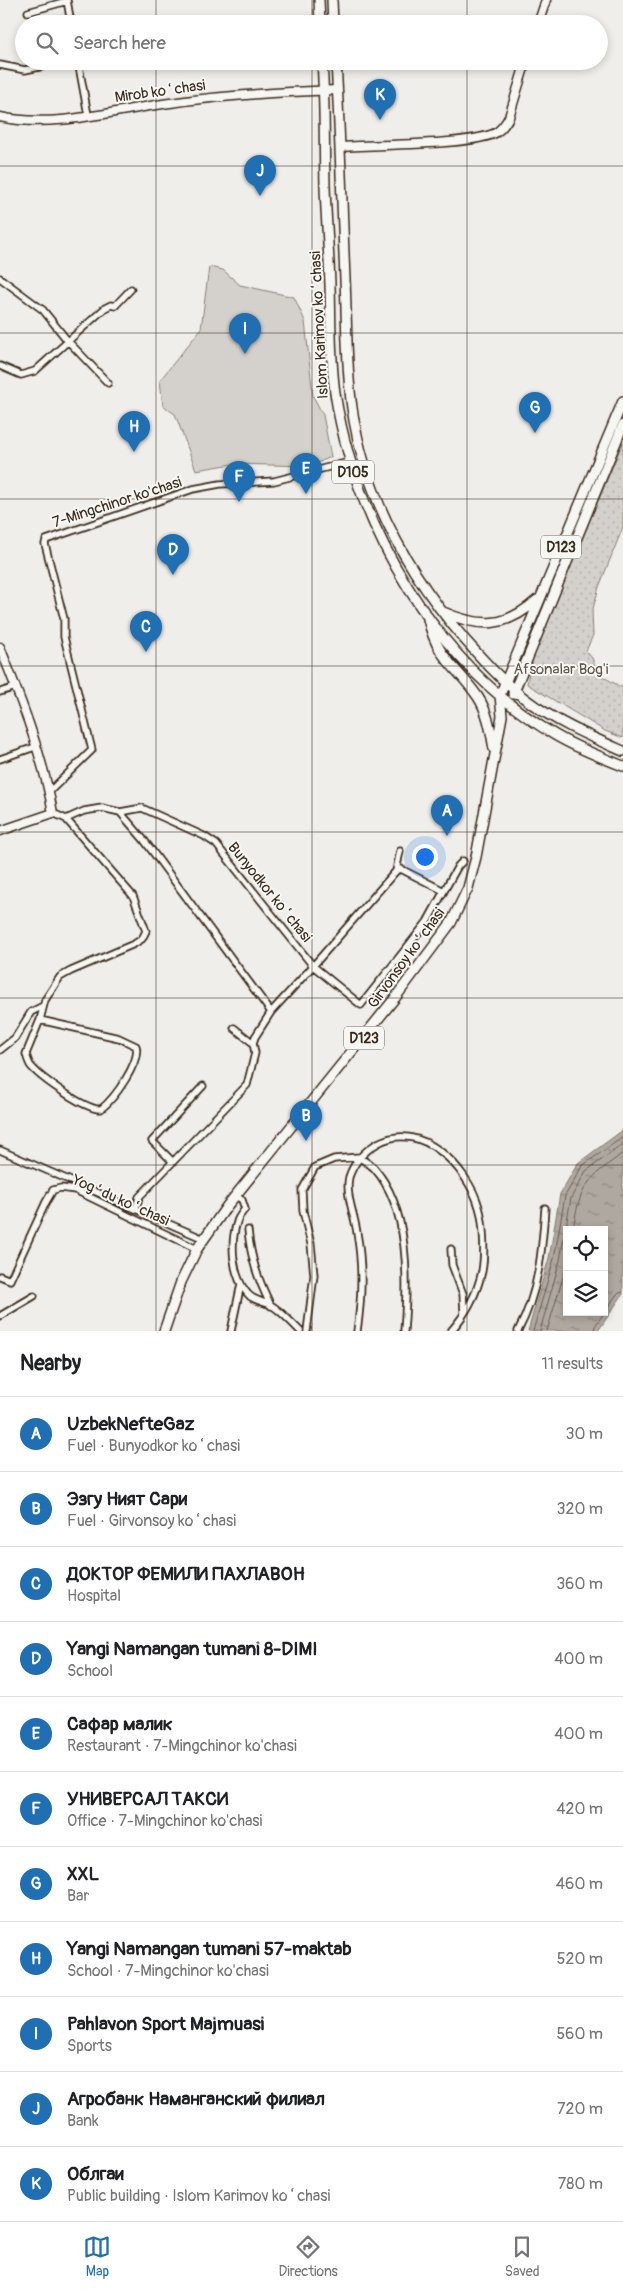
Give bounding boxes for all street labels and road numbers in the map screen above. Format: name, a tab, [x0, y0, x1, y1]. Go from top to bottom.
street label: Mirob koʻchasi	[113, 76, 207, 107]
street label: Islom Karimov koʻchasi	[306, 250, 333, 399]
road number: D105	[332, 461, 374, 484]
street label: 7-Mingchinor ko'chasi	[50, 473, 184, 532]
road number: D123	[541, 536, 581, 558]
street label: Bunyodkor koʻchasi	[223, 838, 316, 946]
street label: Girvonsoy koʻchasi	[364, 904, 449, 1012]
road number: D123	[344, 1026, 384, 1050]
street label: Yogʻdu koʻchasi	[68, 1170, 173, 1231]

